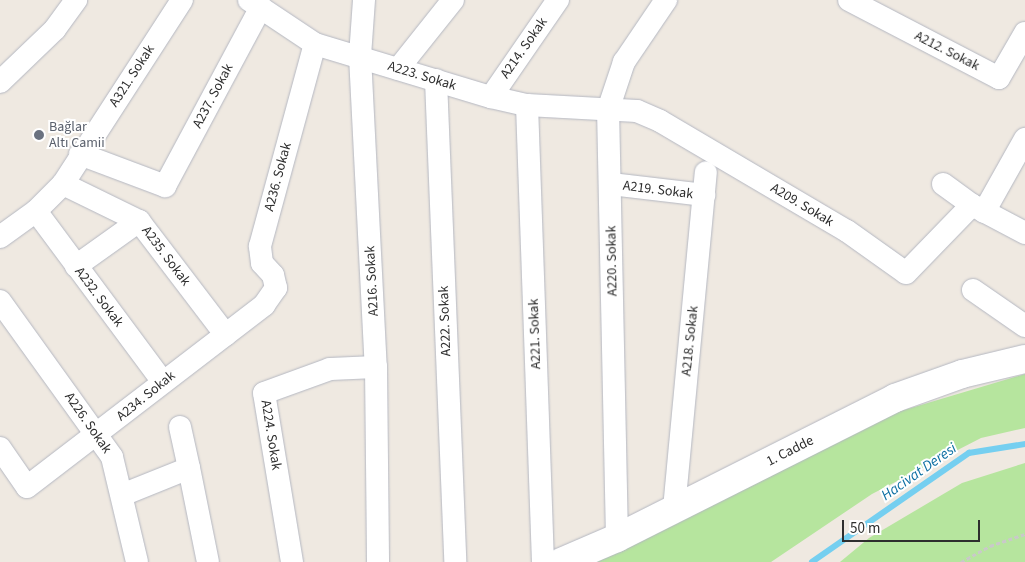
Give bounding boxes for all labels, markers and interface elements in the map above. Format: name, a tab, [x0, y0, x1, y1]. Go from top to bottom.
street label: A214. Sokak	[497, 14, 551, 82]
street label: A212. Sokak	[912, 27, 982, 75]
street label: A321. Sokak	[106, 42, 158, 110]
street label: A223. Sokak	[386, 58, 458, 94]
street label: A237. Sokak	[189, 61, 237, 131]
place label: Bağlar Altı Camii	[49, 119, 105, 152]
marker: Bağlar Altı Camii	[33, 129, 45, 141]
street label: A236. Sokak	[261, 141, 295, 213]
street label: A219. Sokak	[622, 177, 694, 203]
street label: A209. Sokak	[767, 180, 837, 230]
street label: A235. Sokak	[138, 223, 194, 289]
street label: A220. Sokak	[603, 226, 621, 296]
street label: A216. Sokak	[362, 245, 382, 317]
street label: A232. Sokak	[71, 264, 127, 330]
street label: A222. Sokak	[435, 285, 455, 357]
street label: A221. Sokak	[525, 298, 545, 370]
street label: A218. Sokak	[678, 305, 702, 377]
street label: A234. Sokak	[113, 367, 179, 425]
street label: A226. Sokak	[61, 389, 115, 457]
street label: A224. Sokak	[257, 399, 285, 471]
street label: 1. Cadde	[764, 432, 816, 470]
water label: Hacivat Deresi	[878, 439, 960, 505]
scale bar	[845, 510, 982, 542]
text: 50 m	[850, 518, 880, 539]

